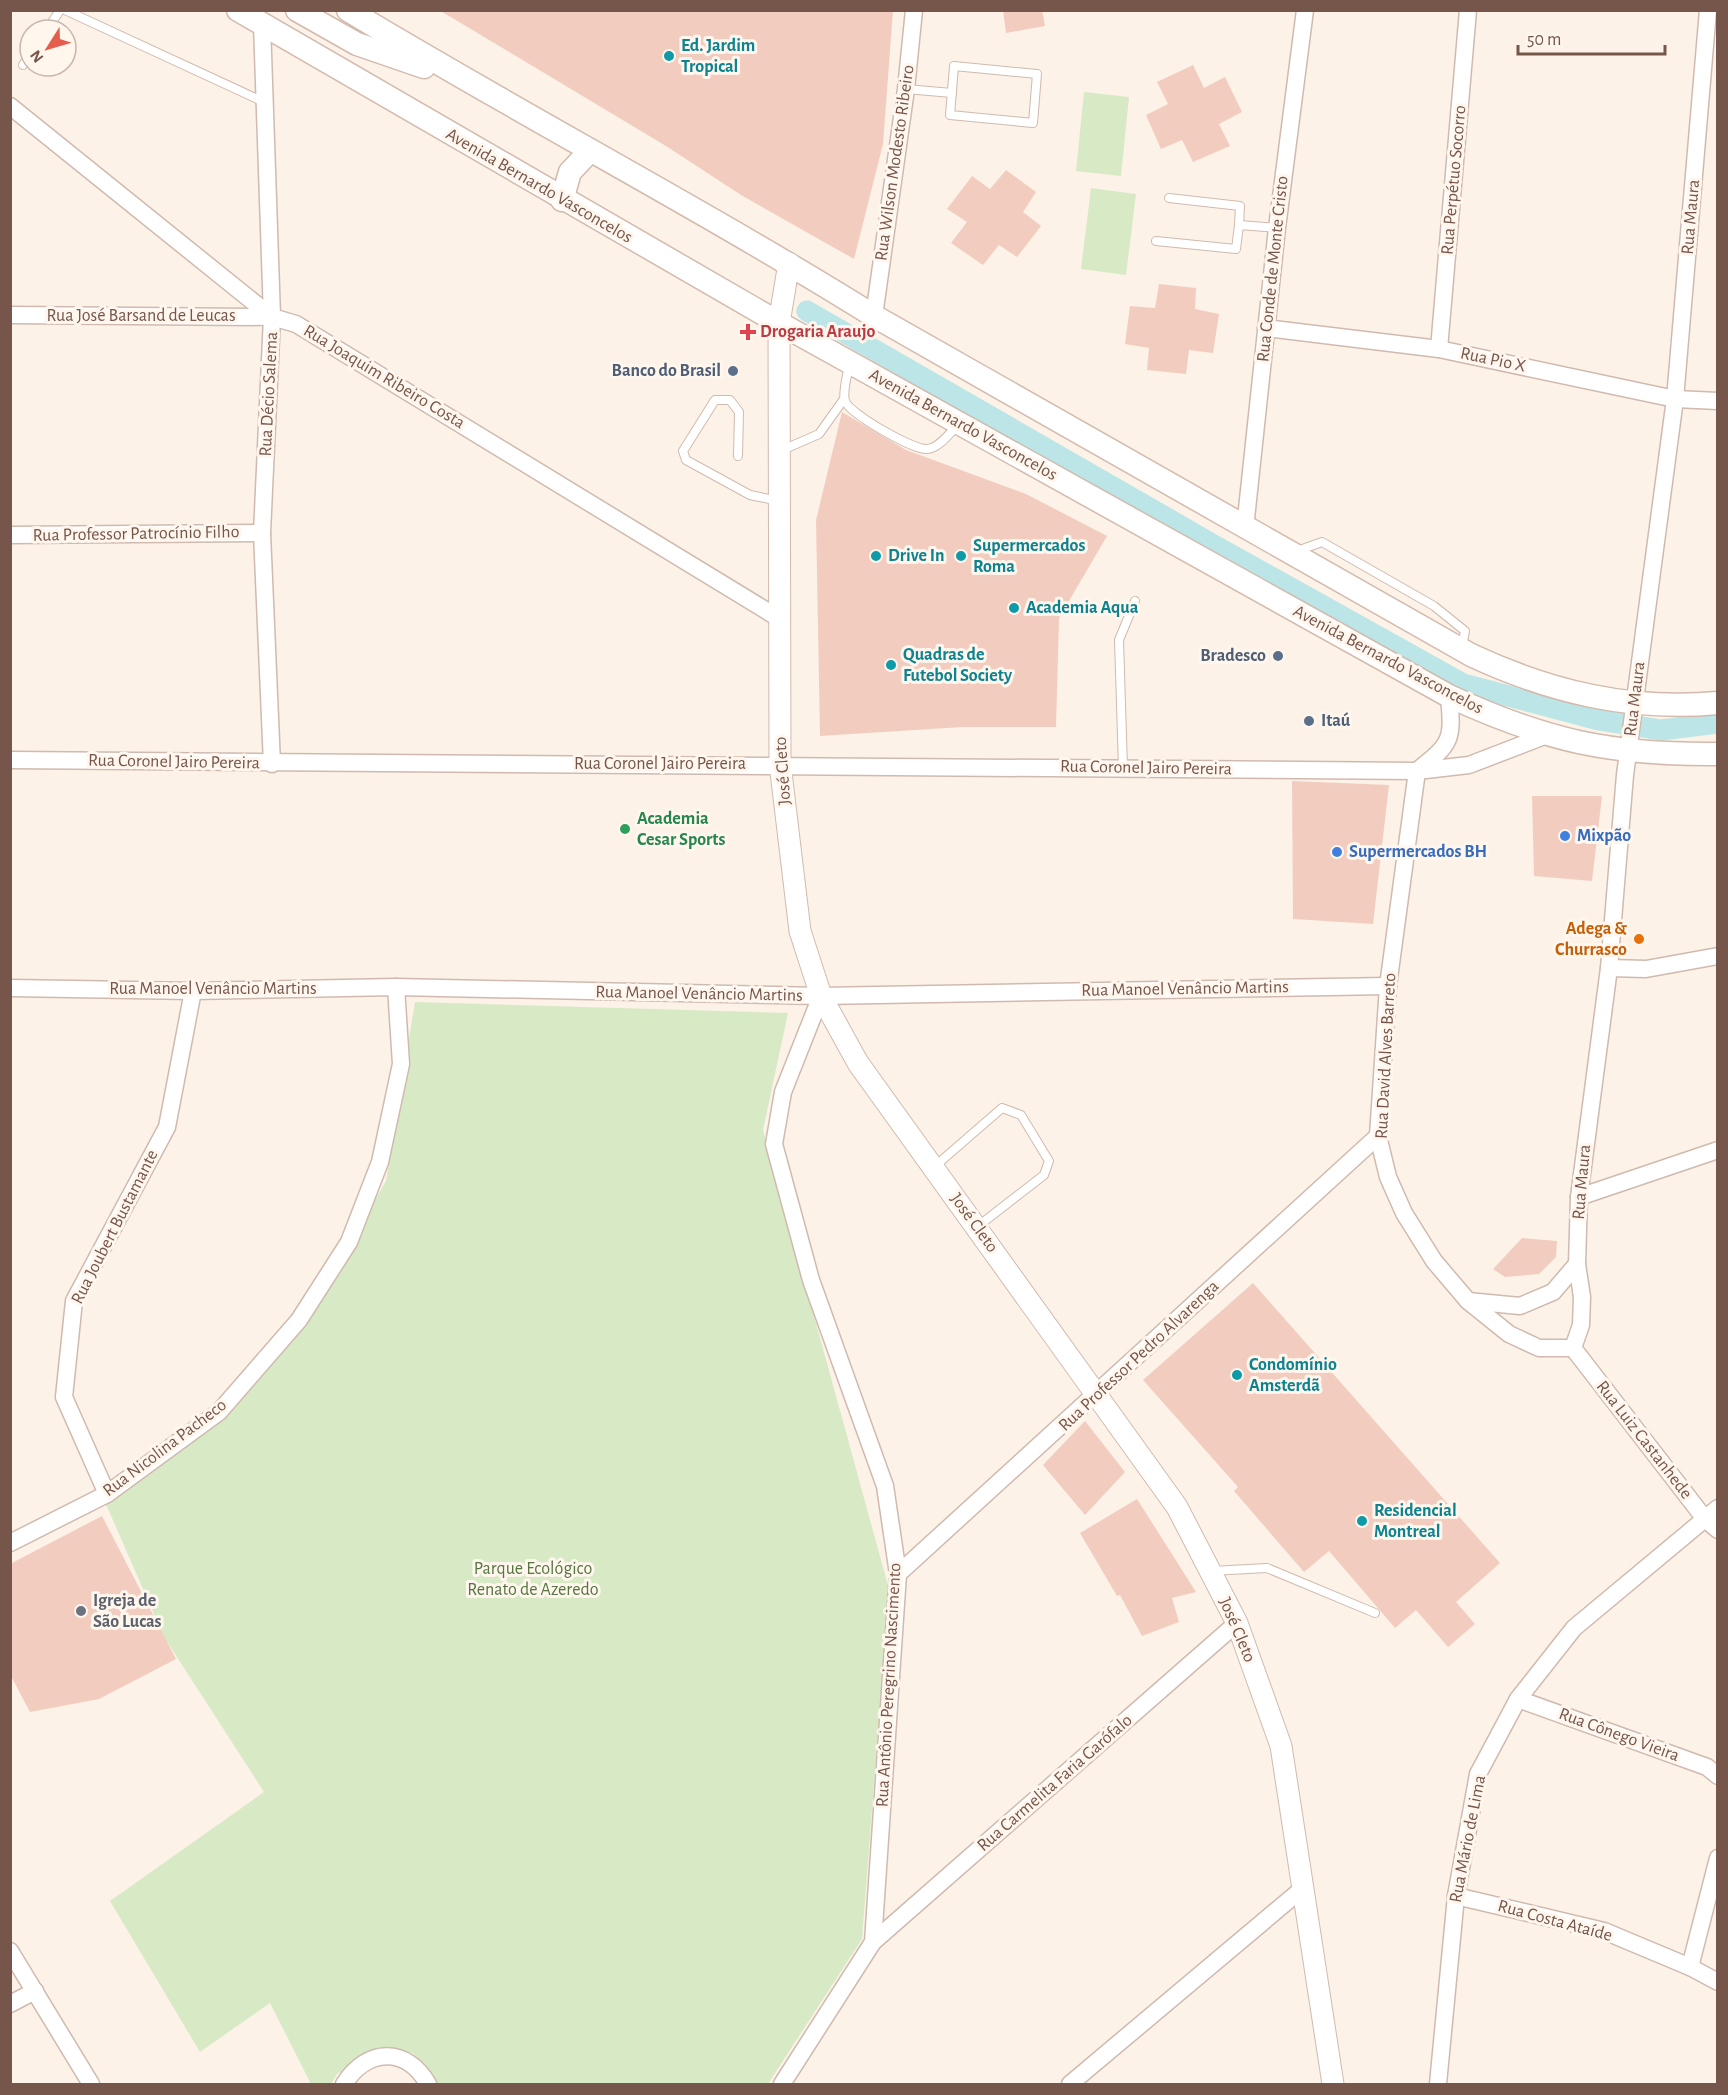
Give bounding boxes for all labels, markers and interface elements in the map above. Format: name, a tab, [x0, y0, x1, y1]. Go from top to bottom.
north arrow	[18, 18, 78, 78]
scale bar	[1518, 18, 1665, 56]
text: 50 m	[1527, 31, 1561, 49]
place label: Ed. Jardim Tropical	[681, 37, 755, 76]
text: N	[27, 47, 47, 66]
marker: Ed. Jardim Tropical	[662, 49, 676, 63]
street label: Rua Wilson Modesto Ribeiro	[872, 64, 918, 262]
street label: Rua Perpétuo Socorro	[1438, 104, 1470, 255]
street label: Avenida Bernardo Vasconcelos	[443, 125, 635, 247]
street label: Rua Conde de Monte Cristo	[1254, 175, 1292, 363]
street label: Rua Maura	[1679, 179, 1703, 255]
street label: Rua José Barsand de Leucas	[46, 307, 236, 325]
street label: Rua Joaquim Ribeiro Costa	[300, 322, 468, 432]
place label: Drogaria Araujo	[760, 323, 876, 341]
marker: Drogaria Araujo	[741, 325, 755, 339]
street label: Rua Décio Salema	[257, 331, 281, 457]
street label: Rua Pio X	[1459, 344, 1528, 376]
place label: Banco do Brasil	[611, 362, 721, 380]
marker: Banco do Brasil	[726, 364, 740, 378]
street label: Avenida Bernardo Vasconcelos	[866, 366, 1060, 484]
street label: Rua Professor Patrocínio Filho	[32, 523, 240, 545]
place label: Supermercados Roma	[973, 537, 1085, 576]
place label: Drive In	[888, 547, 944, 565]
marker: Drive In	[869, 549, 883, 563]
marker: Supermercados Roma	[954, 549, 968, 563]
place label: Academia Aqua	[1026, 599, 1139, 617]
marker: Academia Aqua	[1007, 601, 1021, 615]
street label: Avenida Bernardo Vasconcelos	[1290, 602, 1486, 718]
place label: Quadras de Futebol Society	[903, 646, 1013, 685]
place label: Bradesco	[1200, 647, 1266, 665]
marker: Bradesco	[1271, 649, 1285, 663]
marker: Quadras de Futebol Society	[884, 658, 898, 672]
street label: Rua Maura	[1621, 660, 1649, 738]
place label: Itaú	[1321, 712, 1351, 730]
marker: Itaú	[1302, 714, 1316, 728]
street label: José Cleto	[772, 736, 794, 806]
street label: Rua Coronel Jairo Pereira	[88, 752, 260, 772]
street label: Rua Coronel Jairo Pereira	[574, 755, 746, 773]
street label: Rua Coronel Jairo Pereira	[1060, 758, 1232, 778]
place label: Academia Cesar Sports	[637, 810, 725, 849]
marker: Academia Cesar Sports	[618, 822, 632, 836]
place label: Mixpão	[1577, 827, 1631, 845]
marker: Mixpão	[1558, 829, 1572, 843]
place label: Supermercados BH	[1349, 843, 1487, 861]
marker: Supermercados BH	[1330, 845, 1344, 859]
place label: Adega & Churrasco	[1555, 920, 1627, 959]
marker: Adega & Churrasco	[1632, 932, 1646, 946]
street label: Rua David Alves Barreto	[1373, 972, 1399, 1139]
street label: Rua Manoel Venâncio Martins	[1081, 978, 1289, 1000]
street label: Rua Manoel Venâncio Martins	[109, 980, 317, 998]
street label: Rua Manoel Venâncio Martins	[595, 983, 803, 1005]
street label: Rua Maura	[1570, 1144, 1594, 1220]
street label: Rua Joubert Bustamante	[68, 1147, 162, 1307]
street label: José Cleto	[947, 1190, 1001, 1256]
street label: Rua Professor Pedro Alvarenga	[1055, 1277, 1223, 1435]
place label: Condomínio Amsterdã	[1249, 1356, 1337, 1395]
marker: Condomínio Amsterdã	[1230, 1368, 1244, 1382]
street label: Rua Luiz Castanhede	[1592, 1378, 1696, 1502]
street label: Rua Nicolina Pacheco	[100, 1396, 230, 1500]
place label: Residencial Montreal	[1374, 1502, 1457, 1541]
marker: Residencial Montreal	[1355, 1514, 1369, 1528]
park label: Parque Ecológico Renato de Azeredo	[467, 1560, 599, 1599]
street label: Rua Antônio Peregrino Nascimento	[874, 1562, 904, 1808]
place label: Igreja de São Lucas	[93, 1592, 162, 1631]
street label: José Cleto	[1215, 1595, 1259, 1665]
marker: Igreja de São Lucas	[74, 1604, 88, 1618]
street label: Rua Cônego Vieira	[1556, 1705, 1682, 1765]
street label: Rua Carmelita Faria Garófalo	[974, 1711, 1136, 1855]
street label: Rua Mário de Lima	[1447, 1774, 1489, 1904]
street label: Rua Costa Ataíde	[1496, 1897, 1614, 1945]

